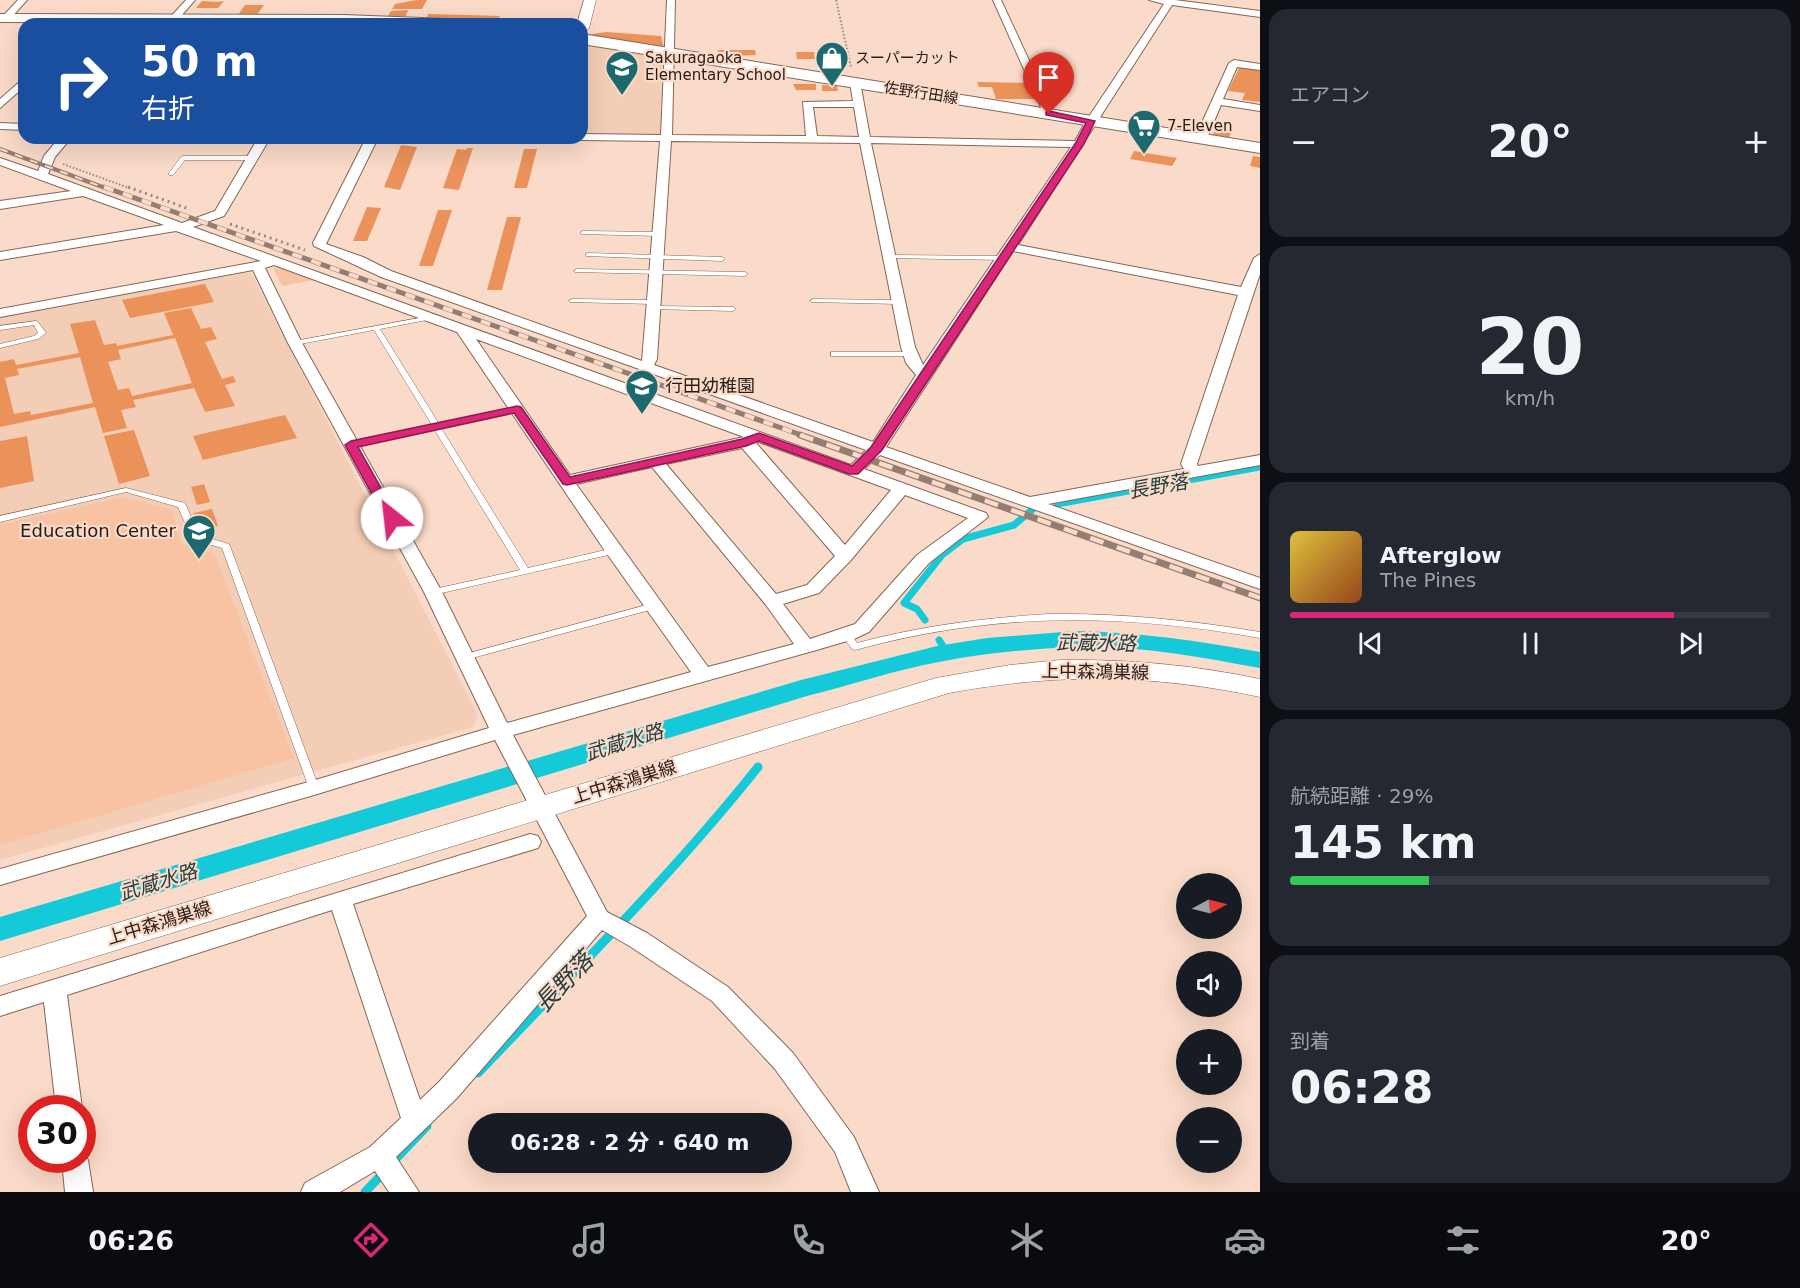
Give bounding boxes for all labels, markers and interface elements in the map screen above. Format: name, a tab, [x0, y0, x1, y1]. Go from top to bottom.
text: 50 m	[141, 37, 258, 86]
shop icon: スーパーカット	[814, 40, 850, 87]
icon: right	[42, 42, 120, 120]
school or university icon: Sakuragaoka Elementary School	[604, 49, 640, 96]
place label: Sakuragaoka Elementary School	[645, 49, 786, 84]
place label: スーパーカット	[855, 49, 960, 67]
pin	[1023, 52, 1074, 114]
icon: arrive	[1032, 61, 1065, 94]
street label: 佐野行田線	[883, 78, 959, 108]
text: エアコン	[1290, 83, 1370, 107]
text: 右折	[141, 93, 195, 124]
supermarket icon: 7-Eleven	[1126, 108, 1162, 155]
text: 20°	[1487, 115, 1573, 168]
place label: 7-Eleven	[1167, 117, 1232, 135]
text: −	[1290, 122, 1318, 161]
text: +	[1742, 122, 1770, 161]
text: 20	[1476, 302, 1584, 392]
school or university icon: 行田幼稚園	[624, 368, 660, 415]
place label: 行田幼稚園	[665, 375, 755, 396]
text: km/h	[1505, 386, 1555, 410]
water label: 長野落	[1126, 468, 1193, 503]
position arrow	[360, 486, 424, 550]
school or university icon: Education Center	[181, 513, 217, 560]
place label: Education Center	[20, 520, 177, 541]
text: Afterglow	[1380, 543, 1502, 568]
text: The Pines	[1380, 568, 1476, 592]
icon: previous	[1354, 627, 1387, 660]
icon: pause	[1514, 627, 1547, 660]
icon: next	[1674, 627, 1707, 660]
water label: 武蔵水路	[1056, 630, 1138, 656]
street label: 上中森鴻巣線	[1041, 660, 1149, 683]
water label: 武蔵水路	[582, 718, 668, 765]
street label: 上中森鴻巣線	[569, 756, 679, 807]
text: 航続距離 · 29%	[1290, 784, 1434, 808]
text: 145 km	[1290, 816, 1476, 869]
water label: 武蔵水路	[116, 858, 202, 905]
north arrow	[1176, 873, 1242, 939]
map controls	[1176, 873, 1242, 1173]
street label: 上中森鴻巣線	[104, 897, 214, 948]
water label: 長野落	[529, 944, 602, 1018]
button: sound	[1176, 951, 1242, 1017]
button: +	[1176, 1029, 1242, 1095]
text: 到着	[1290, 1029, 1330, 1053]
text: 06:28	[1290, 1061, 1433, 1114]
speed limit sign: 30	[18, 1095, 96, 1173]
button: −	[1176, 1107, 1242, 1173]
text: 06:28 · 2 分 · 640 m	[511, 1130, 749, 1155]
icon: directions	[350, 1219, 392, 1261]
icon: music	[569, 1219, 611, 1261]
icon: phone	[787, 1219, 829, 1261]
icon: climate	[1006, 1219, 1048, 1261]
icon: car	[1224, 1219, 1266, 1261]
icon: filters	[1442, 1219, 1484, 1261]
text: 06:26	[88, 1225, 174, 1256]
text: 20°	[1661, 1225, 1712, 1256]

